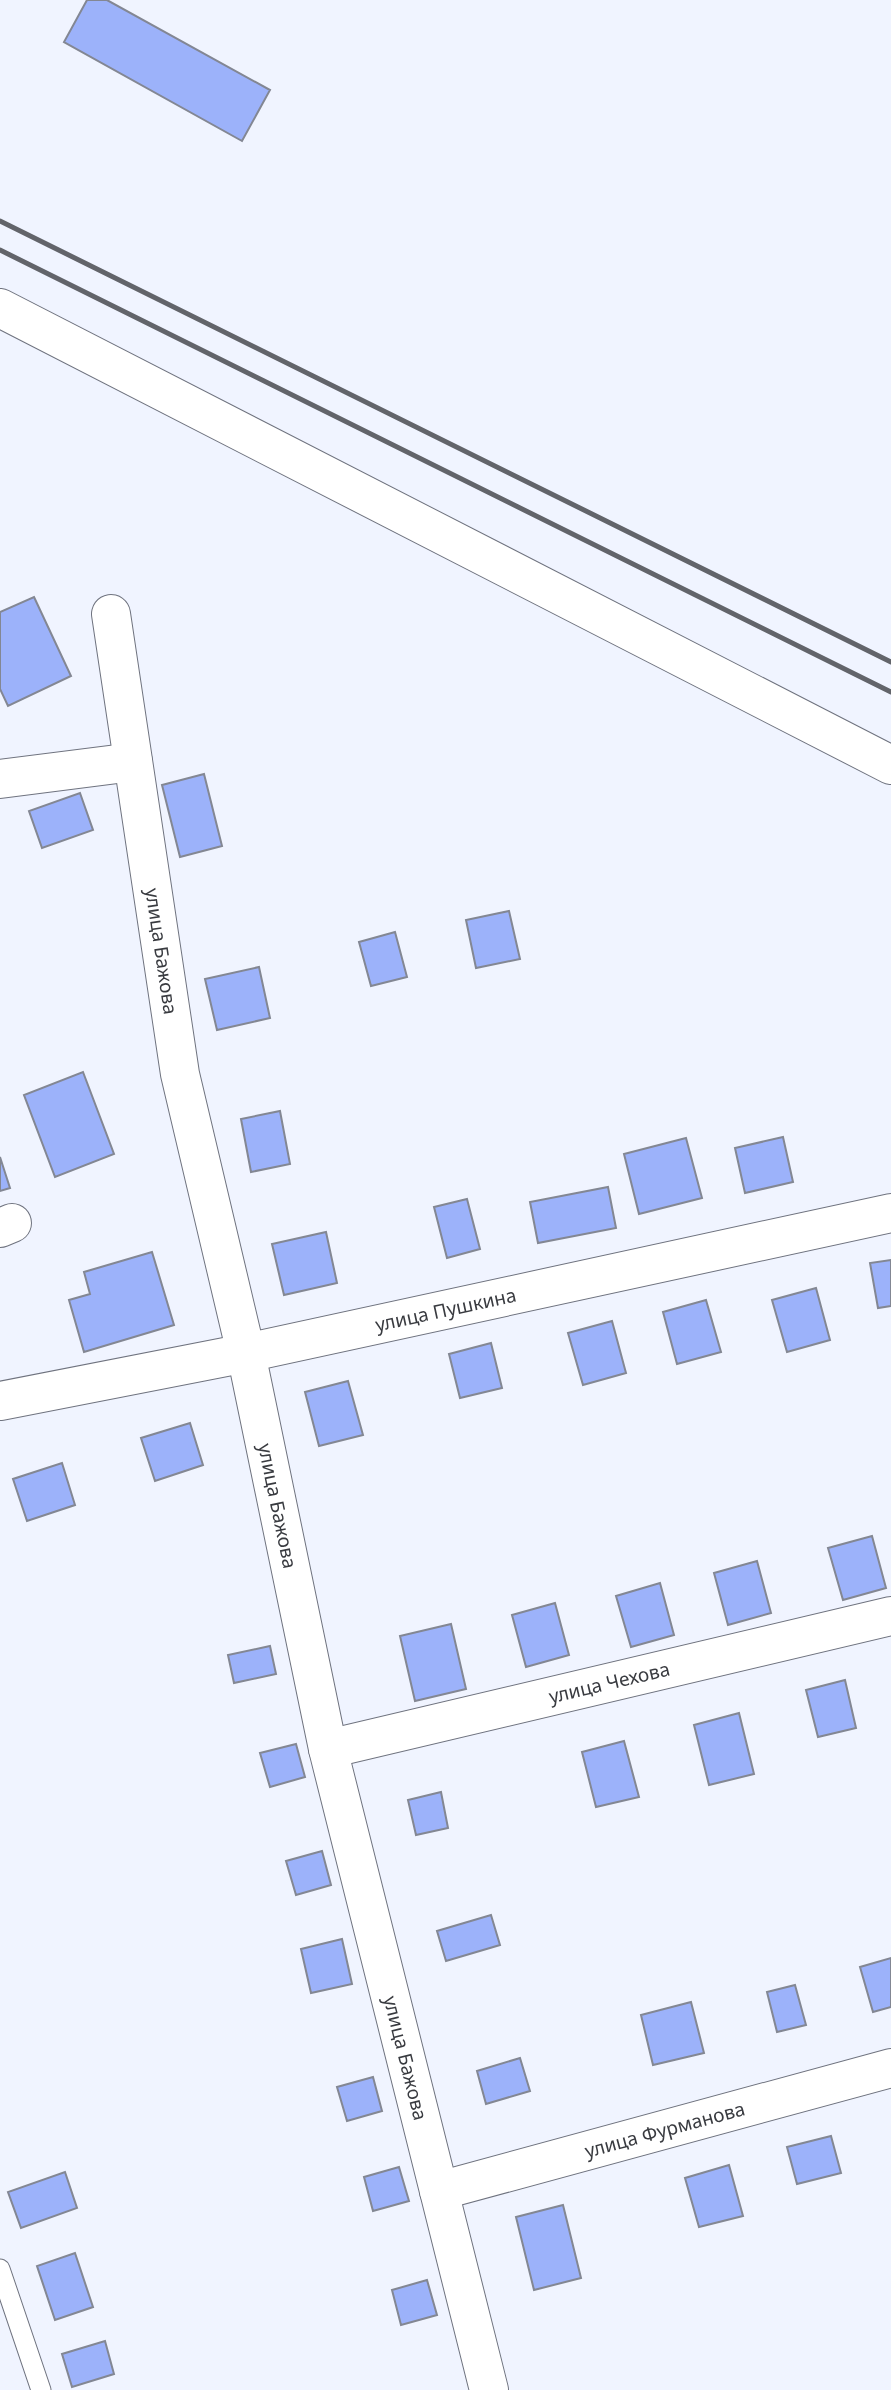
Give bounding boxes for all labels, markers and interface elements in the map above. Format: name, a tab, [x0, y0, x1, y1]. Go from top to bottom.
street label: улица Бажова	[139, 886, 184, 1016]
street label: улица Пушкина	[373, 1282, 519, 1338]
street label: улица Бажова	[252, 1441, 303, 1571]
street label: улица Чехова	[546, 1656, 672, 1709]
street label: улица Бажова	[378, 1993, 434, 2123]
street label: улица Фурманова	[582, 2095, 748, 2164]

